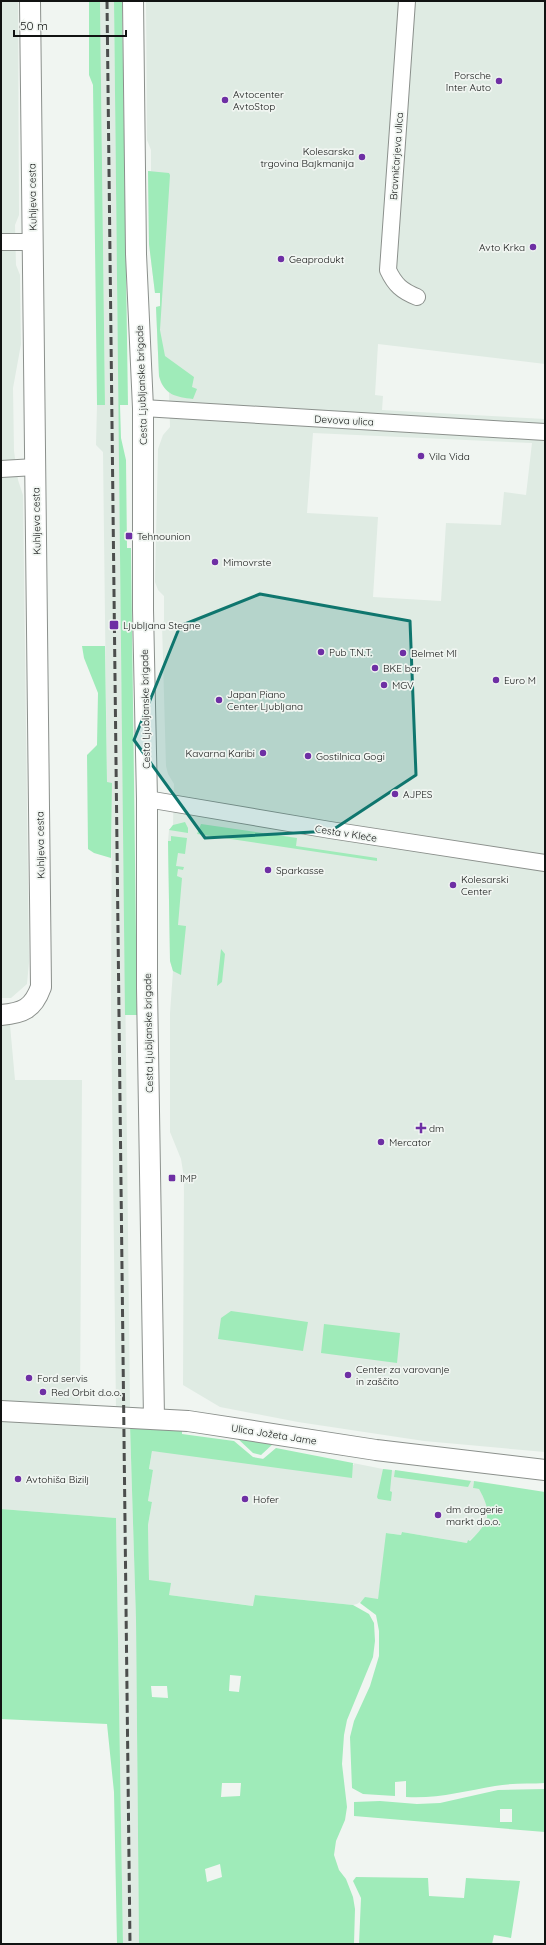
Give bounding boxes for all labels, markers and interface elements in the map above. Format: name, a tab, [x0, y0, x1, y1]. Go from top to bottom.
scale bar	[14, 12, 126, 38]
text: 50 m	[20, 18, 48, 33]
place label: Porsche Inter Auto	[446, 69, 491, 94]
marker: Porsche Inter Auto	[494, 76, 504, 86]
place label: Avtocenter AvtoStop	[233, 88, 284, 113]
marker: Avtocenter AvtoStop	[220, 95, 230, 105]
street label: Bravničarjeva ulica	[387, 112, 406, 200]
place label: Kolesarska trgovina Bajkmanija	[260, 145, 354, 170]
marker: Kolesarska trgovina Bajkmanija	[357, 152, 367, 162]
street label: Kuhljeva cesta	[25, 163, 40, 231]
place label: Avto Krka	[479, 241, 525, 254]
marker: Avto Krka	[528, 242, 538, 252]
place label: Geaprodukt	[289, 253, 345, 266]
marker: Geaprodukt	[276, 254, 286, 264]
street label: Cesta Ljubljanske brigade	[133, 325, 150, 445]
street label: Devova ulica	[314, 412, 374, 429]
place label: Vila Vida	[429, 450, 470, 463]
marker: Vila Vida	[416, 451, 426, 461]
street label: Kuhljeva cesta	[29, 487, 44, 555]
place label: Tehnounion	[137, 530, 190, 543]
marker: Tehnounion	[124, 531, 134, 541]
place label: Mimovrste	[223, 556, 272, 569]
marker: Mimovrste	[210, 557, 220, 567]
marker: Ljubljana Stegne	[108, 619, 120, 631]
place label: Ljubljana Stegne	[123, 619, 201, 632]
place label: Pub T.N.T.	[329, 646, 372, 659]
marker: Pub T.N.T.	[316, 647, 326, 657]
place label: Belmet MI	[411, 647, 457, 660]
marker: Belmet MI	[398, 648, 408, 658]
street label: Cesta Ljubljanske brigade	[138, 649, 153, 769]
place label: BKE bar	[383, 662, 421, 675]
marker: BKE bar	[370, 663, 380, 673]
place label: Euro M	[504, 674, 536, 687]
marker: Euro M	[491, 675, 501, 685]
place label: MGV	[392, 679, 414, 692]
marker: MGV	[379, 680, 389, 690]
place label: Japan Piano Center Ljubljana	[227, 688, 303, 713]
marker: Japan Piano Center Ljubljana	[214, 695, 224, 705]
place label: Kavarna Karibi	[186, 747, 255, 760]
marker: Kavarna Karibi	[258, 748, 268, 758]
place label: Gostilnica Gogi	[316, 750, 385, 763]
marker: Gostilnica Gogi	[303, 751, 313, 761]
place label: AJPES	[403, 788, 433, 801]
marker: AJPES	[390, 789, 400, 799]
street label: Kuhljeva cesta	[33, 811, 48, 879]
street label: Cesta v Kleče	[314, 822, 378, 845]
place label: Sparkasse	[276, 864, 324, 877]
marker: Sparkasse	[263, 865, 273, 875]
place label: Kolesarski Center	[461, 873, 508, 898]
marker: Kolesarski Center	[448, 880, 458, 890]
street label: Cesta Ljubljanske brigade	[141, 973, 156, 1093]
place label: dm	[429, 1122, 444, 1135]
marker: dm	[416, 1123, 426, 1133]
place label: Mercator	[389, 1136, 431, 1149]
marker: Mercator	[376, 1137, 386, 1147]
place label: IMP	[180, 1172, 197, 1185]
marker: IMP	[167, 1173, 177, 1183]
place label: Center za varovanje in zaščito	[356, 1363, 450, 1388]
marker: Center za varovanje in zaščito	[343, 1370, 353, 1380]
place label: Ford servis	[37, 1372, 88, 1385]
marker: Ford servis	[24, 1373, 34, 1383]
place label: Red Orbit d.o.o.	[51, 1386, 122, 1399]
marker: Red Orbit d.o.o.	[38, 1387, 48, 1397]
street label: Ulica Jožeta Jame	[230, 1421, 318, 1448]
place label: Avtohiša Bizilj	[26, 1473, 89, 1486]
marker: Avtohiša Bizilj	[13, 1474, 23, 1484]
place label: Hofer	[253, 1493, 279, 1506]
marker: Hofer	[240, 1494, 250, 1504]
place label: dm drogerie markt d.o.o.	[446, 1503, 503, 1528]
marker: dm drogerie markt d.o.o.	[433, 1510, 443, 1520]

